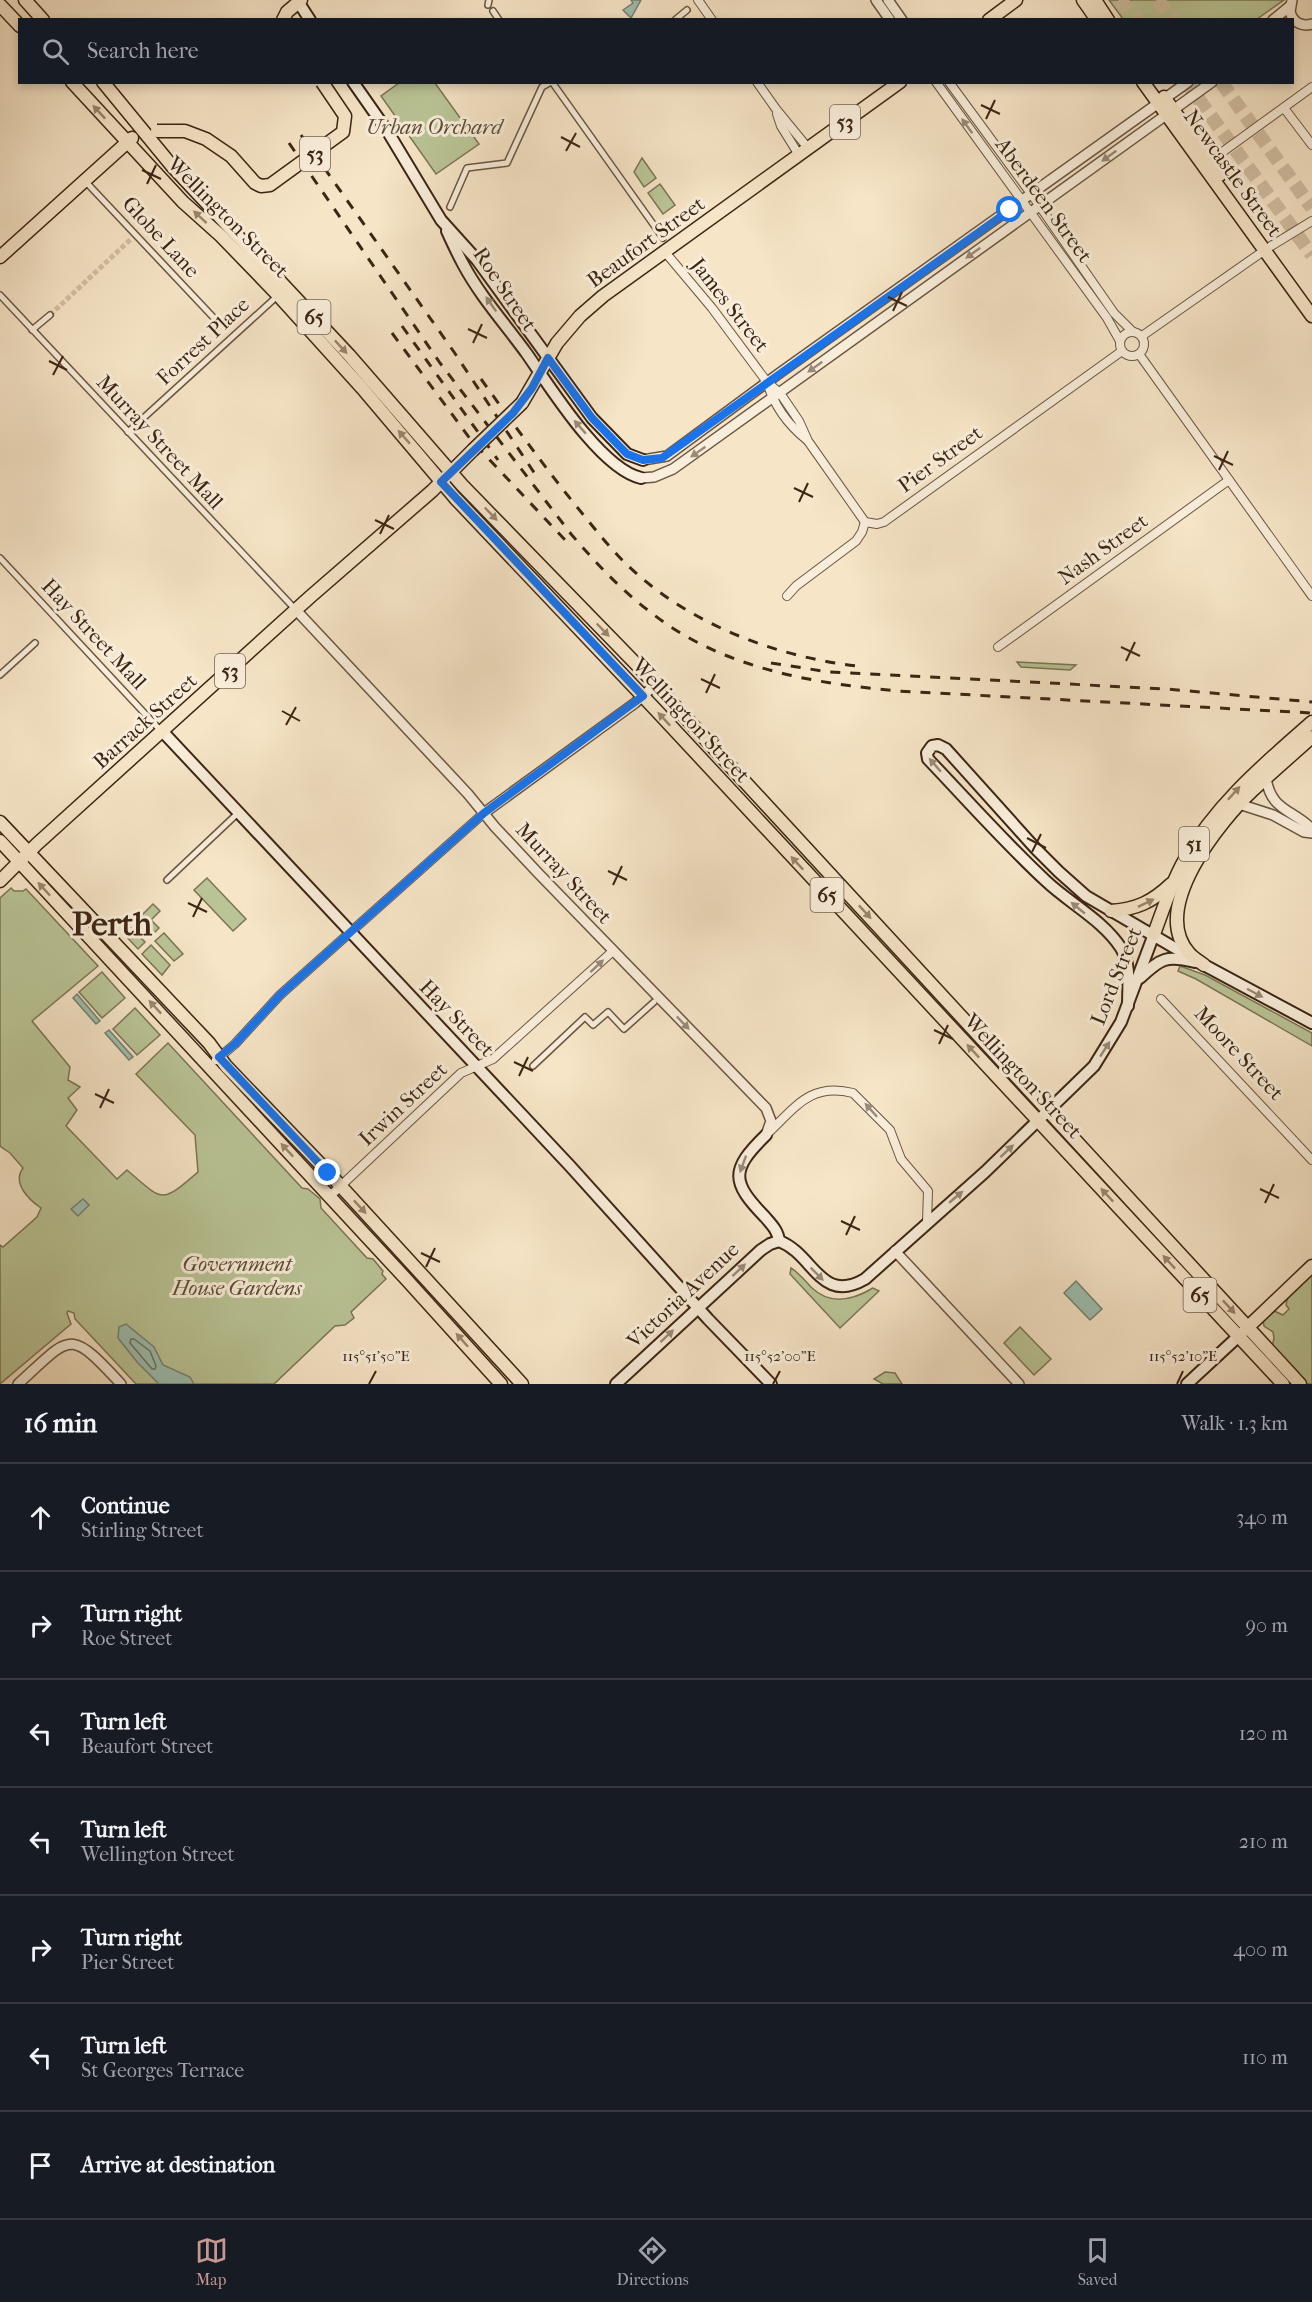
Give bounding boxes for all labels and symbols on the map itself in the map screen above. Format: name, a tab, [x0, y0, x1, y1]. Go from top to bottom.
one-way arrow	[93, 105, 106, 120]
road number: 53	[830, 105, 860, 139]
street label: Newcastle Street	[1179, 105, 1287, 242]
park label: Urban Orchard	[366, 115, 504, 139]
one-way arrow	[961, 119, 973, 135]
street label: Aberdeen Street	[990, 132, 1097, 267]
road number: 53	[300, 137, 330, 171]
one-way arrow	[1101, 150, 1117, 162]
street label: Wellington Street	[162, 151, 294, 283]
street label: Beaufort Street	[583, 191, 710, 293]
street label: Globe Lane	[117, 192, 205, 282]
route start	[996, 196, 1022, 222]
one-way arrow	[193, 211, 208, 224]
street label: Roe Street	[468, 243, 542, 336]
one-way arrow	[966, 247, 982, 259]
street label: James Street	[685, 252, 774, 357]
street label: Forrest Place	[152, 292, 254, 390]
one-way arrow	[485, 297, 497, 313]
road number: 65	[298, 300, 330, 334]
one-way arrow	[334, 339, 348, 353]
one-way arrow	[807, 361, 823, 373]
street label: Murray Street Mall	[92, 370, 228, 514]
one-way arrow	[574, 420, 587, 435]
street label: Pier Street	[893, 420, 987, 498]
one-way arrow	[398, 430, 411, 445]
one-way arrow	[690, 446, 706, 458]
one-way arrow	[484, 507, 498, 521]
street label: Nash Street	[1054, 508, 1153, 589]
street label: Hay Street Mall	[37, 574, 151, 694]
one-way arrow	[596, 622, 610, 637]
street label: Wellington Street	[627, 652, 755, 787]
road number: 53	[215, 654, 245, 688]
street label: Barrack Street	[88, 668, 202, 774]
one-way arrow	[658, 713, 672, 727]
one-way arrow	[929, 758, 942, 773]
one-way arrow	[1227, 786, 1241, 801]
street label: Murray Street	[511, 818, 617, 929]
road number: 51	[1179, 827, 1209, 861]
one-way arrow	[790, 855, 804, 870]
road number: 65	[810, 878, 844, 912]
one-way arrow	[37, 881, 51, 896]
one-way arrow	[1137, 898, 1154, 907]
one-way arrow	[1070, 901, 1086, 914]
one-way arrow	[858, 904, 871, 919]
district label: Perth	[72, 905, 152, 944]
street label: Lord Street	[1086, 923, 1147, 1028]
one-way arrow	[589, 960, 603, 974]
street label: Hay Street	[415, 975, 500, 1062]
one-way arrow	[1247, 988, 1264, 998]
one-way arrow	[148, 1000, 162, 1015]
street label: Moore Street	[1190, 1001, 1289, 1105]
street label: Wellington Street	[959, 1008, 1087, 1143]
one-way arrow	[676, 1016, 690, 1030]
one-way arrow	[1099, 1041, 1110, 1057]
one-way arrow	[967, 1044, 980, 1059]
street label: Irwin Street	[354, 1057, 452, 1151]
one-way arrow	[864, 1102, 878, 1117]
one-way arrow	[280, 1143, 294, 1158]
one-way arrow	[1000, 1144, 1015, 1158]
one-way arrow	[737, 1156, 747, 1174]
route end	[314, 1159, 340, 1185]
one-way arrow	[1101, 1189, 1115, 1203]
one-way arrow	[948, 1191, 964, 1204]
one-way arrow	[353, 1199, 366, 1214]
street label: Victoria Avenue	[621, 1237, 744, 1354]
park label: Government House Gardens	[171, 1252, 302, 1300]
one-way arrow	[1163, 1255, 1176, 1270]
one-way arrow	[732, 1263, 747, 1277]
one-way arrow	[810, 1266, 824, 1280]
road number: 65	[1184, 1278, 1216, 1312]
one-way arrow	[1222, 1299, 1236, 1314]
one-way arrow	[659, 1330, 674, 1343]
one-way arrow	[456, 1333, 469, 1348]
text: 115°51'50"E	[342, 1347, 410, 1365]
text: 115°52'00"E	[744, 1347, 816, 1365]
text: 115°52'10"E	[1149, 1347, 1217, 1365]

